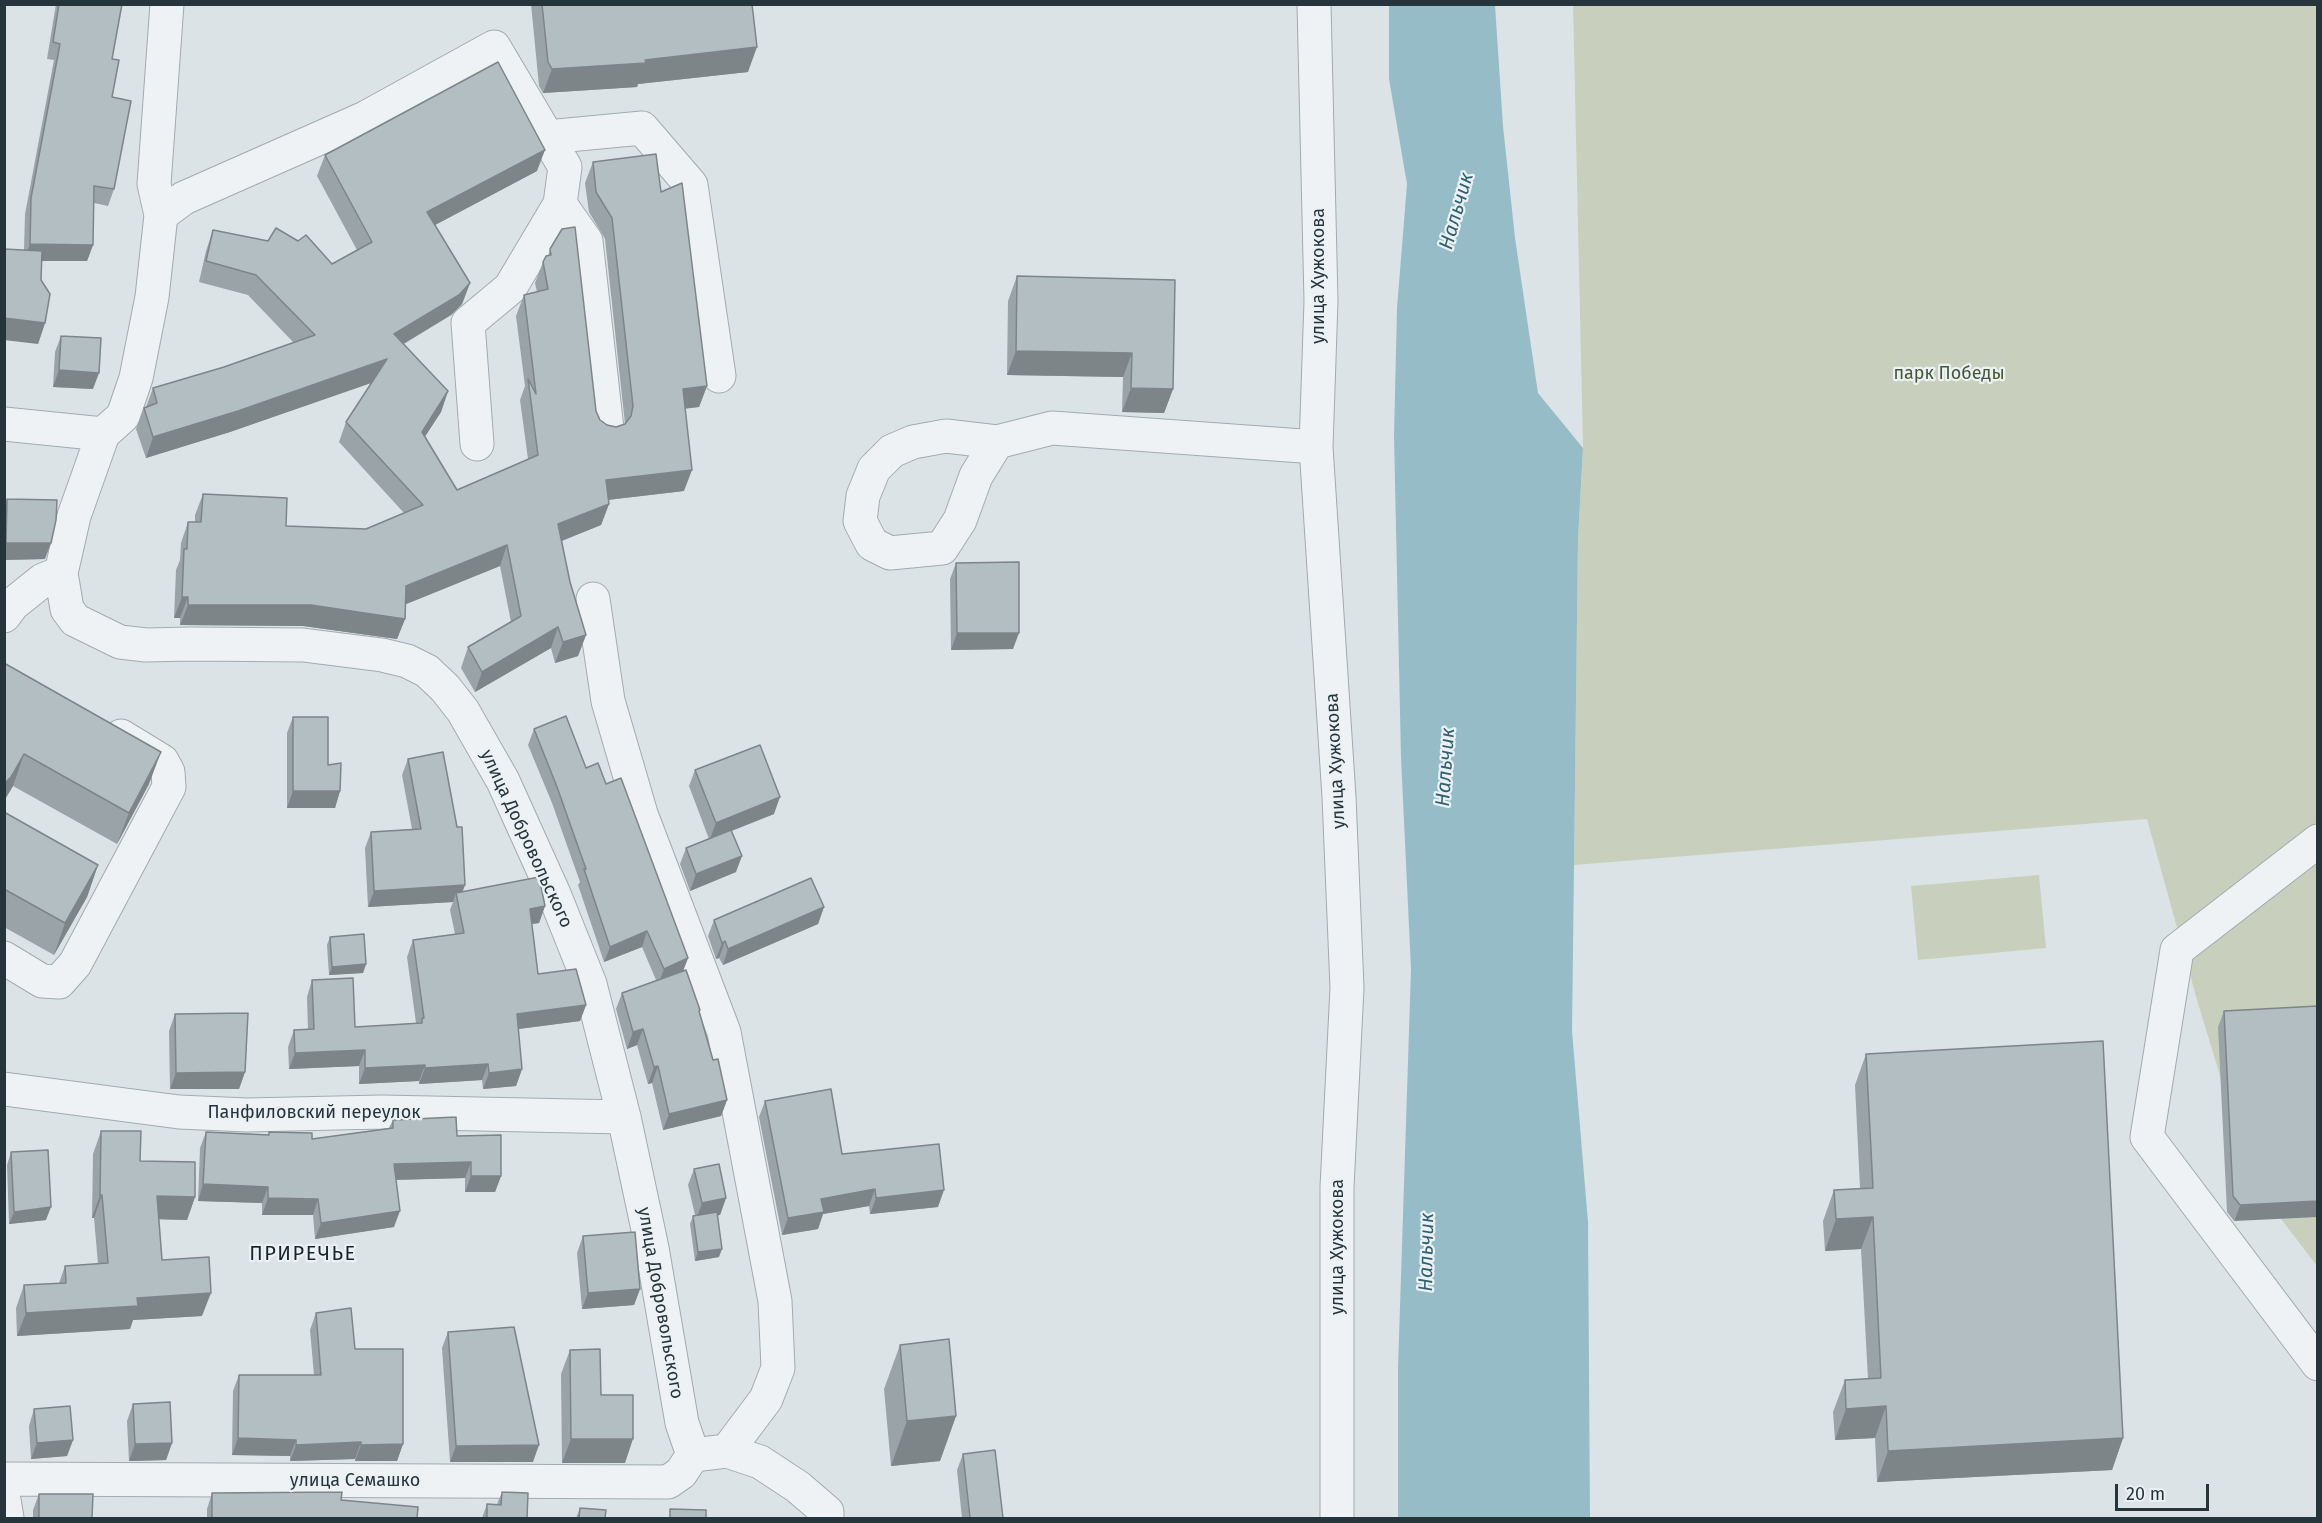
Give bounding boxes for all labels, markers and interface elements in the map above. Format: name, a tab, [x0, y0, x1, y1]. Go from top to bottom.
water label: Нальчик	[1435, 170, 1479, 252]
street label: улица Хужокова	[1308, 208, 1330, 344]
park label: парк Победы	[1893, 363, 2005, 385]
street label: улица Хужокова	[1322, 692, 1350, 830]
water label: Нальчик	[1431, 727, 1461, 807]
street label: улица Добровольского	[475, 746, 577, 932]
street label: Панфиловский переулок	[207, 1102, 421, 1124]
street label: улица Хужокова	[1327, 1179, 1349, 1315]
street label: улица Добровольского	[633, 1205, 687, 1401]
water label: Нальчик	[1414, 1212, 1440, 1292]
district label: ПРИРЕЧЬЕ	[249, 1242, 357, 1266]
street label: улица Семашко	[290, 1470, 420, 1492]
scale bar	[2118, 1472, 2212, 1510]
text: 20 m	[2126, 1483, 2165, 1505]

